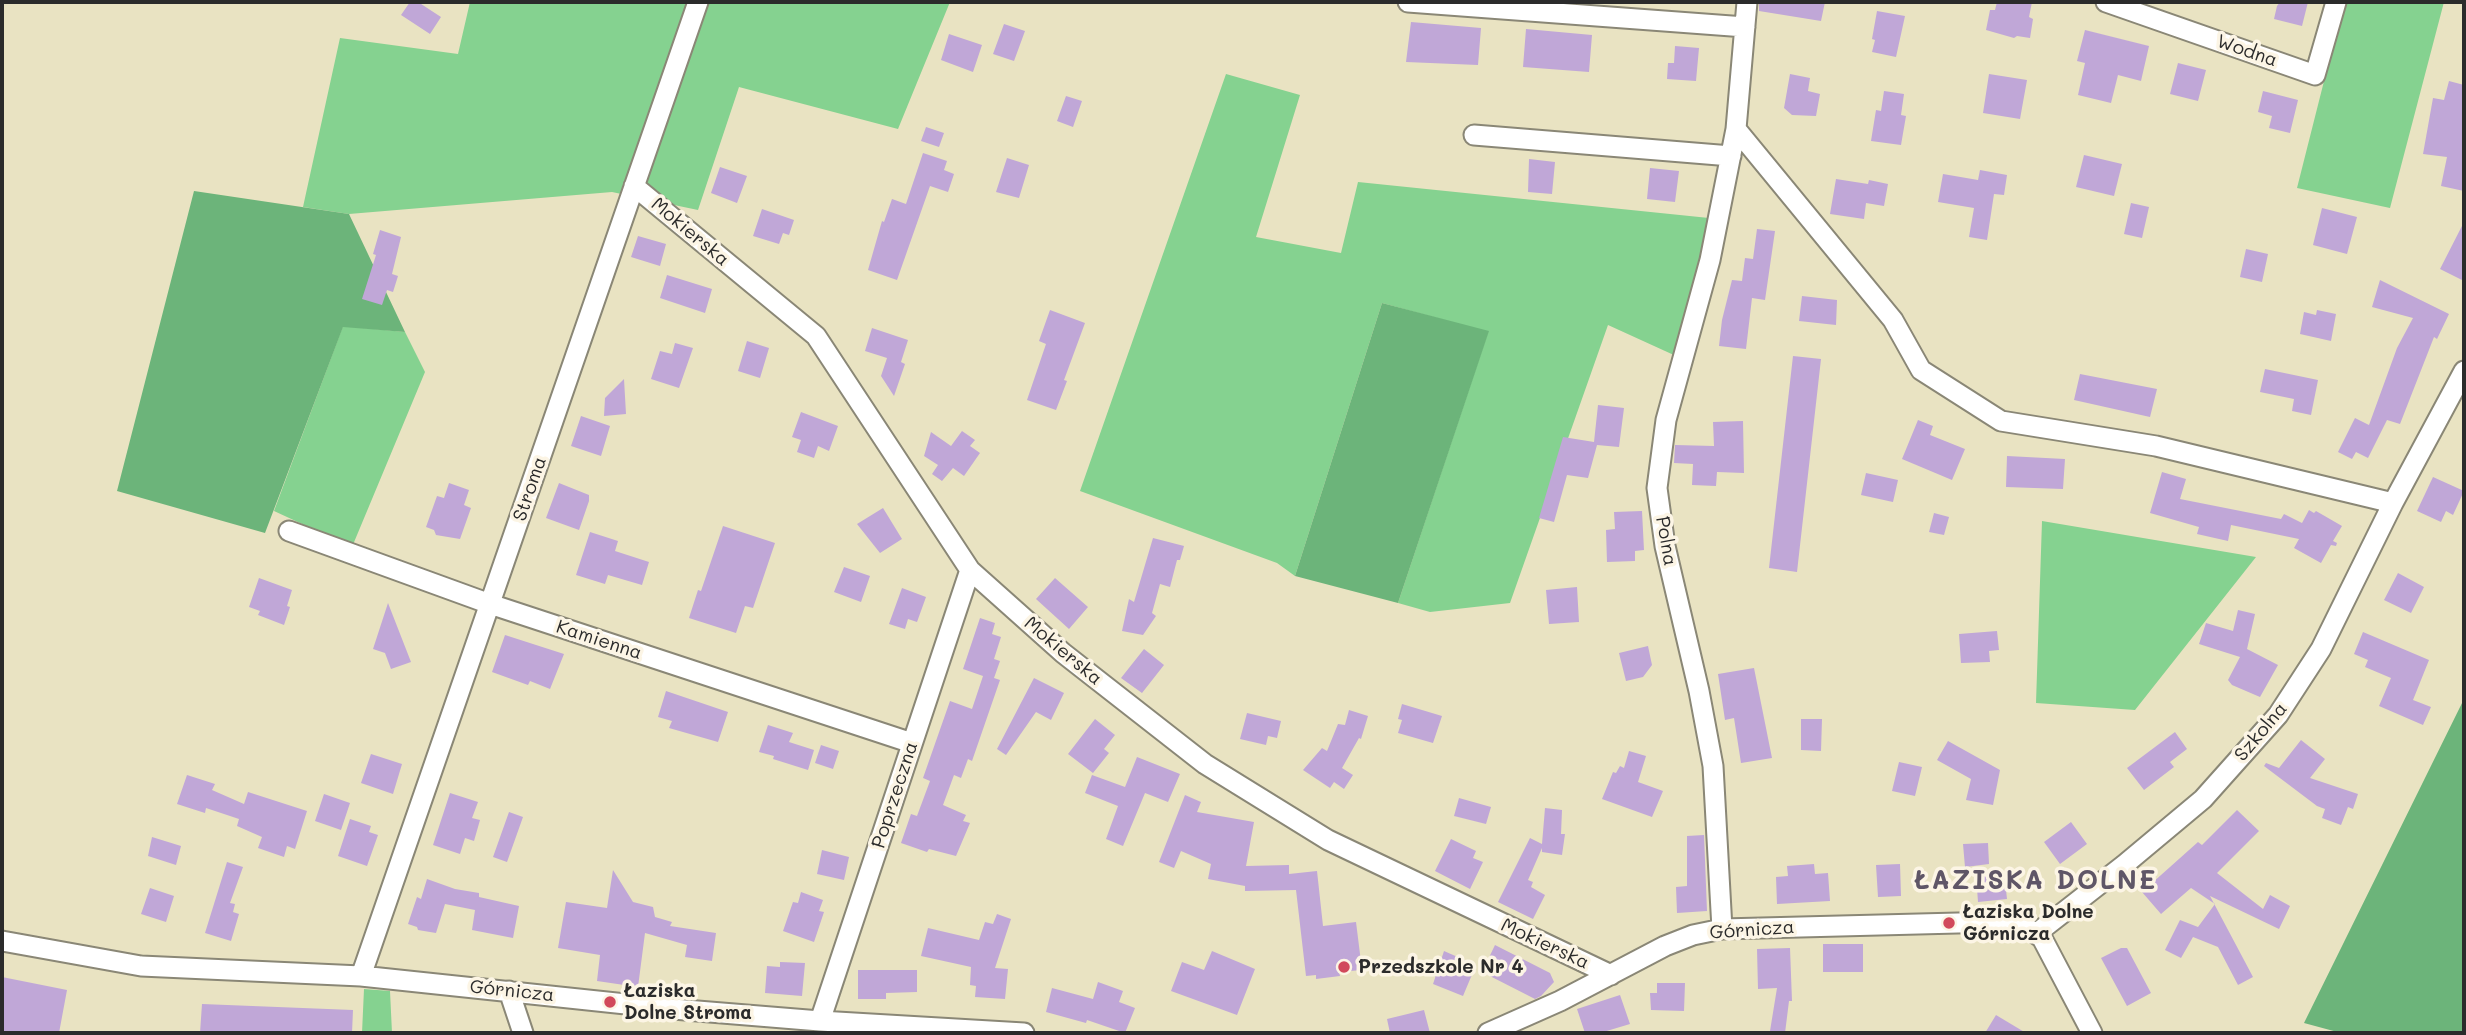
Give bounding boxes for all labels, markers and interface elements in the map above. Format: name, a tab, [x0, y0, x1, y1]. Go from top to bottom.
street label: Wodna	[2214, 30, 2280, 72]
street label: Mokierska	[646, 193, 734, 271]
street label: Stroma	[508, 454, 552, 524]
street label: Polna	[1650, 514, 1682, 568]
street label: Mokierska	[1019, 612, 1107, 690]
street label: Kamienna	[553, 615, 645, 665]
street label: Szkolna	[2230, 698, 2292, 766]
street label: Poprzeczna	[867, 739, 923, 851]
district label: ŁAZISKA DOLNE	[1916, 865, 2156, 897]
place label: Łaziska Dolne Górnicza	[1963, 901, 2094, 945]
street label: Mokierska	[1497, 914, 1593, 974]
marker: Łaziska Dolne Górnicza	[1941, 915, 1957, 931]
street label: Górnicza	[1709, 916, 1795, 944]
place label: Przedszkole Nr 4	[1358, 956, 1524, 978]
marker: Przedszkole Nr 4	[1336, 959, 1352, 975]
street label: Górnicza	[469, 975, 555, 1007]
place label: Łaziska Dolne Stroma	[624, 980, 752, 1024]
marker: Łaziska Dolne Stroma	[602, 994, 618, 1010]

